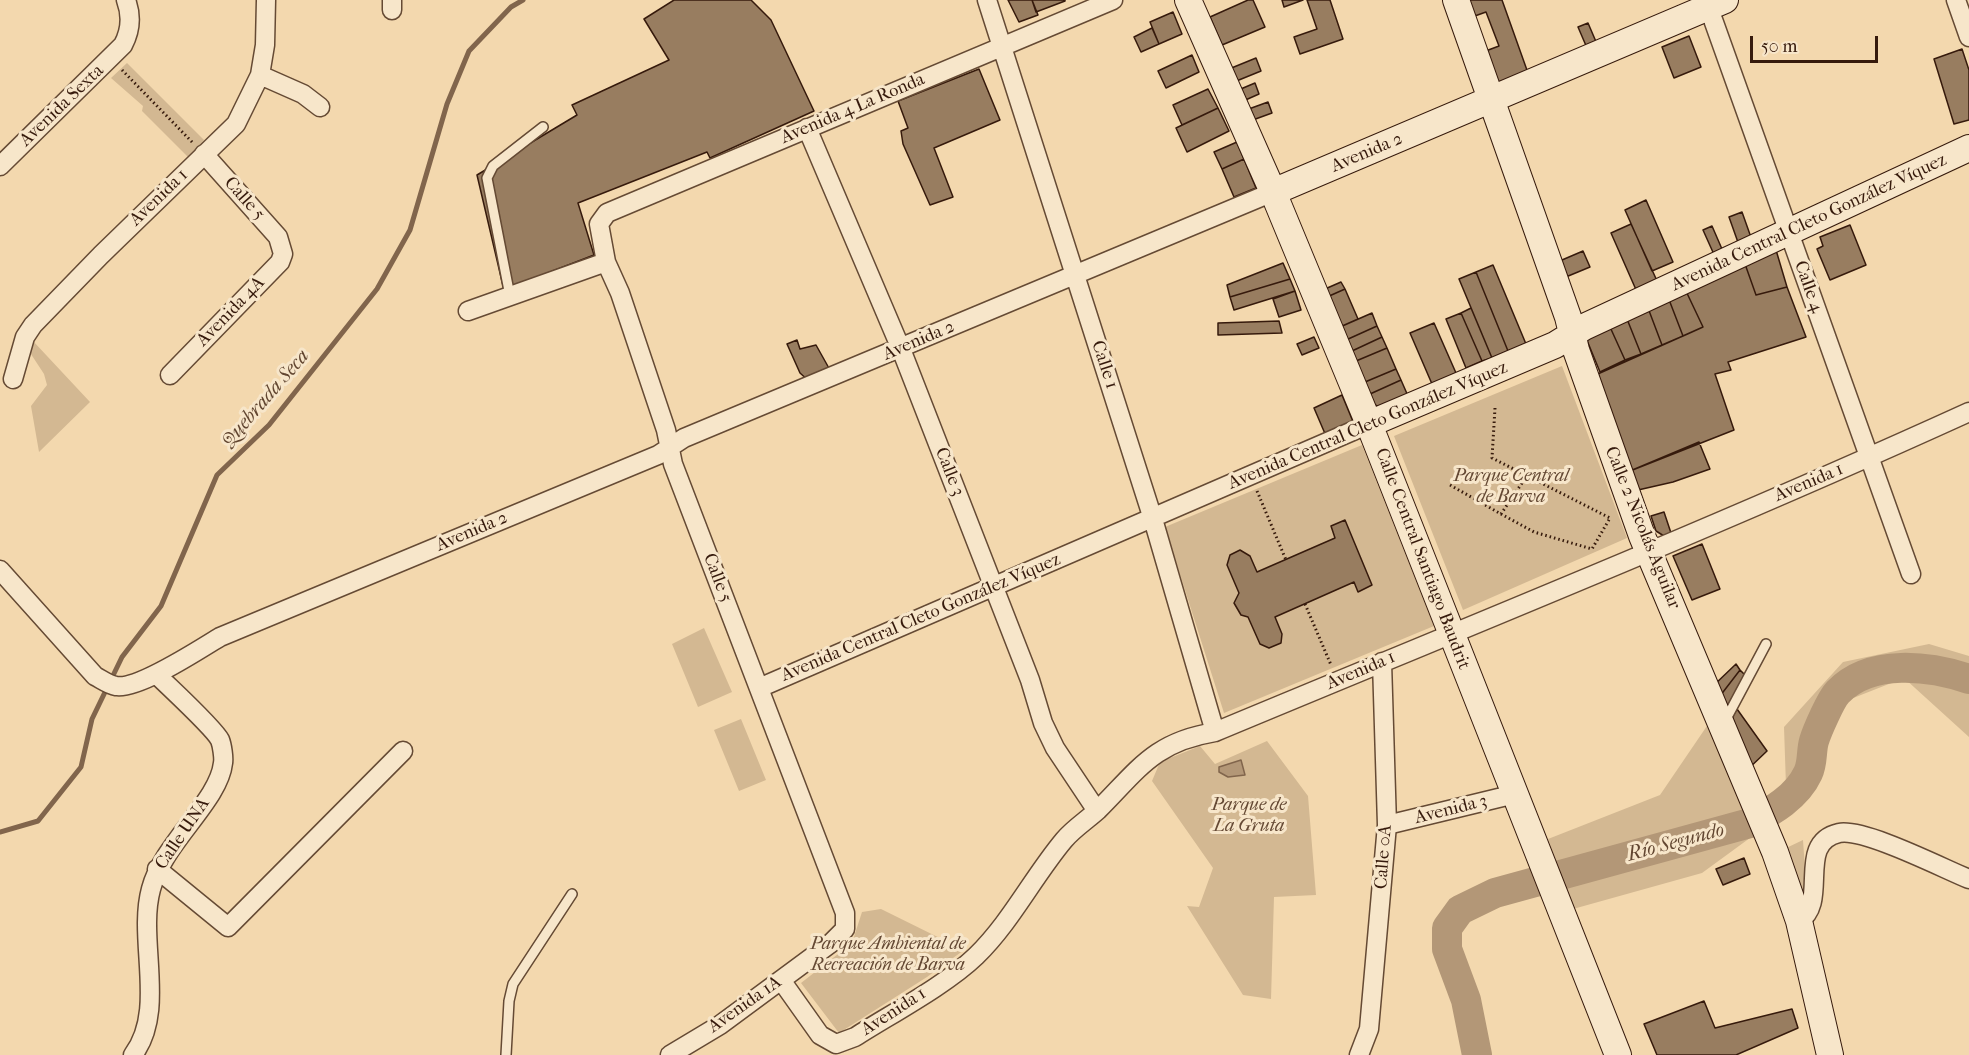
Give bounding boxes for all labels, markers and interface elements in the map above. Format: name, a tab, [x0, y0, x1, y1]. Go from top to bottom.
scale bar	[1753, 24, 1880, 62]
text: 50 m	[1761, 36, 1797, 57]
street label: Avenida Sexta	[15, 60, 109, 152]
street label: Avenida 4 La Ronda	[778, 69, 928, 149]
street label: Avenida 2	[1328, 128, 1406, 178]
street label: Avenida Central Cleto González Víquez	[1668, 150, 1950, 296]
street label: Avenida 1	[125, 165, 193, 231]
street label: Calle 5	[219, 173, 269, 225]
street label: Calle 4	[1789, 258, 1827, 316]
street label: Avenida 4A	[192, 273, 270, 351]
street label: Avenida 2	[880, 316, 958, 366]
street label: Calle 1	[1086, 338, 1122, 392]
water label: Quebrada Seca	[217, 345, 315, 453]
street label: Avenida Central Cleto González Víquez	[1225, 357, 1511, 495]
street label: Calle 2 Nicolás Aguilar	[1599, 443, 1685, 613]
street label: Calle 3	[930, 445, 968, 499]
street label: Calle Central Santiago Baudrit	[1370, 445, 1474, 673]
street label: Avenida 1	[1771, 459, 1847, 507]
park label: Parque Central de Barva	[1453, 466, 1569, 508]
street label: Avenida 2	[433, 507, 511, 557]
street label: Avenida Central Cleto González Víquez	[778, 549, 1064, 687]
street label: Calle 5	[698, 550, 736, 606]
street label: Avenida 1	[1323, 647, 1399, 695]
street label: Avenida 3	[1413, 791, 1489, 829]
street label: Calle UNA	[151, 794, 215, 874]
park label: Parque de La Gruta	[1212, 795, 1286, 838]
water label: Río Segundo	[1625, 819, 1727, 867]
street label: Calle 0A	[1371, 824, 1397, 890]
park label: Parque Ambiental de Recreación de Barva	[810, 934, 966, 976]
street label: Avenida 1A	[704, 972, 786, 1038]
street label: Avenida 1	[858, 983, 930, 1041]

